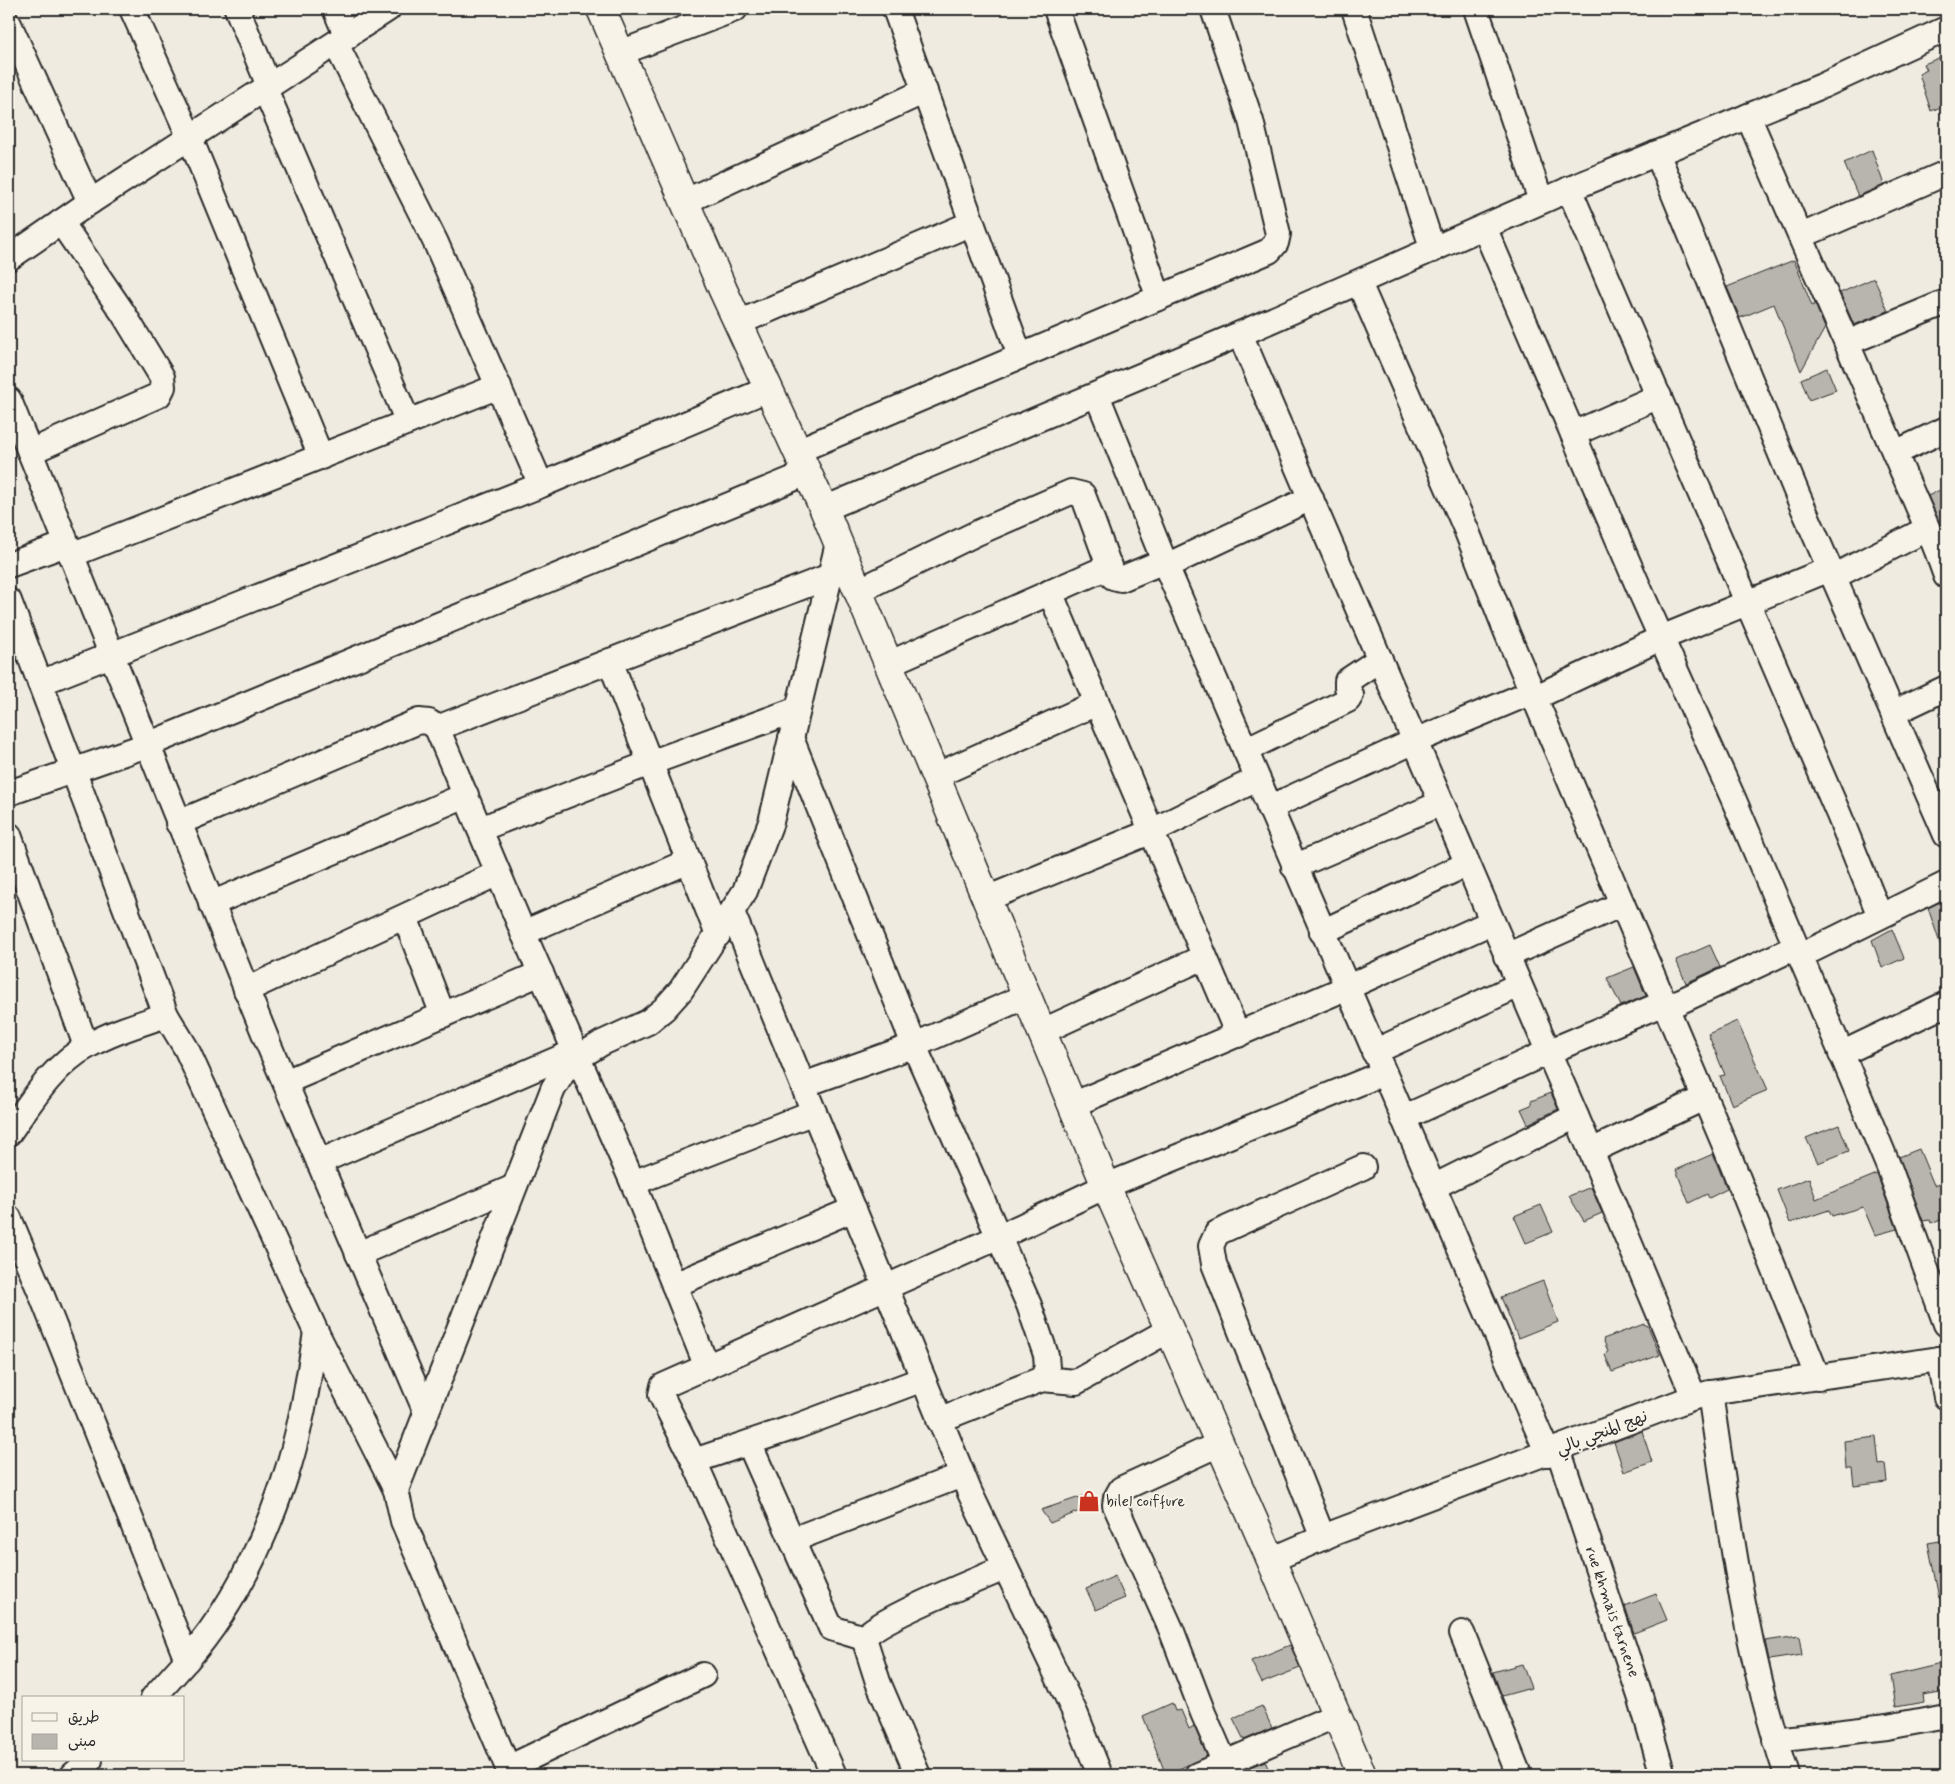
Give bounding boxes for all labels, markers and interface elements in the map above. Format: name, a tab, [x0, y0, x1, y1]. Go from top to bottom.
street label: نهج المنجي بالي	[1553, 1406, 1652, 1463]
shop icon: bilel coiffure	[1076, 1488, 1102, 1514]
place label: bilel coiffure	[1106, 1491, 1186, 1512]
street label: rue khmais tarnene	[1580, 1544, 1644, 1680]
legend	[22, 1696, 185, 1762]
text: طريق	[68, 1708, 100, 1728]
text: مبنى	[68, 1732, 96, 1752]

